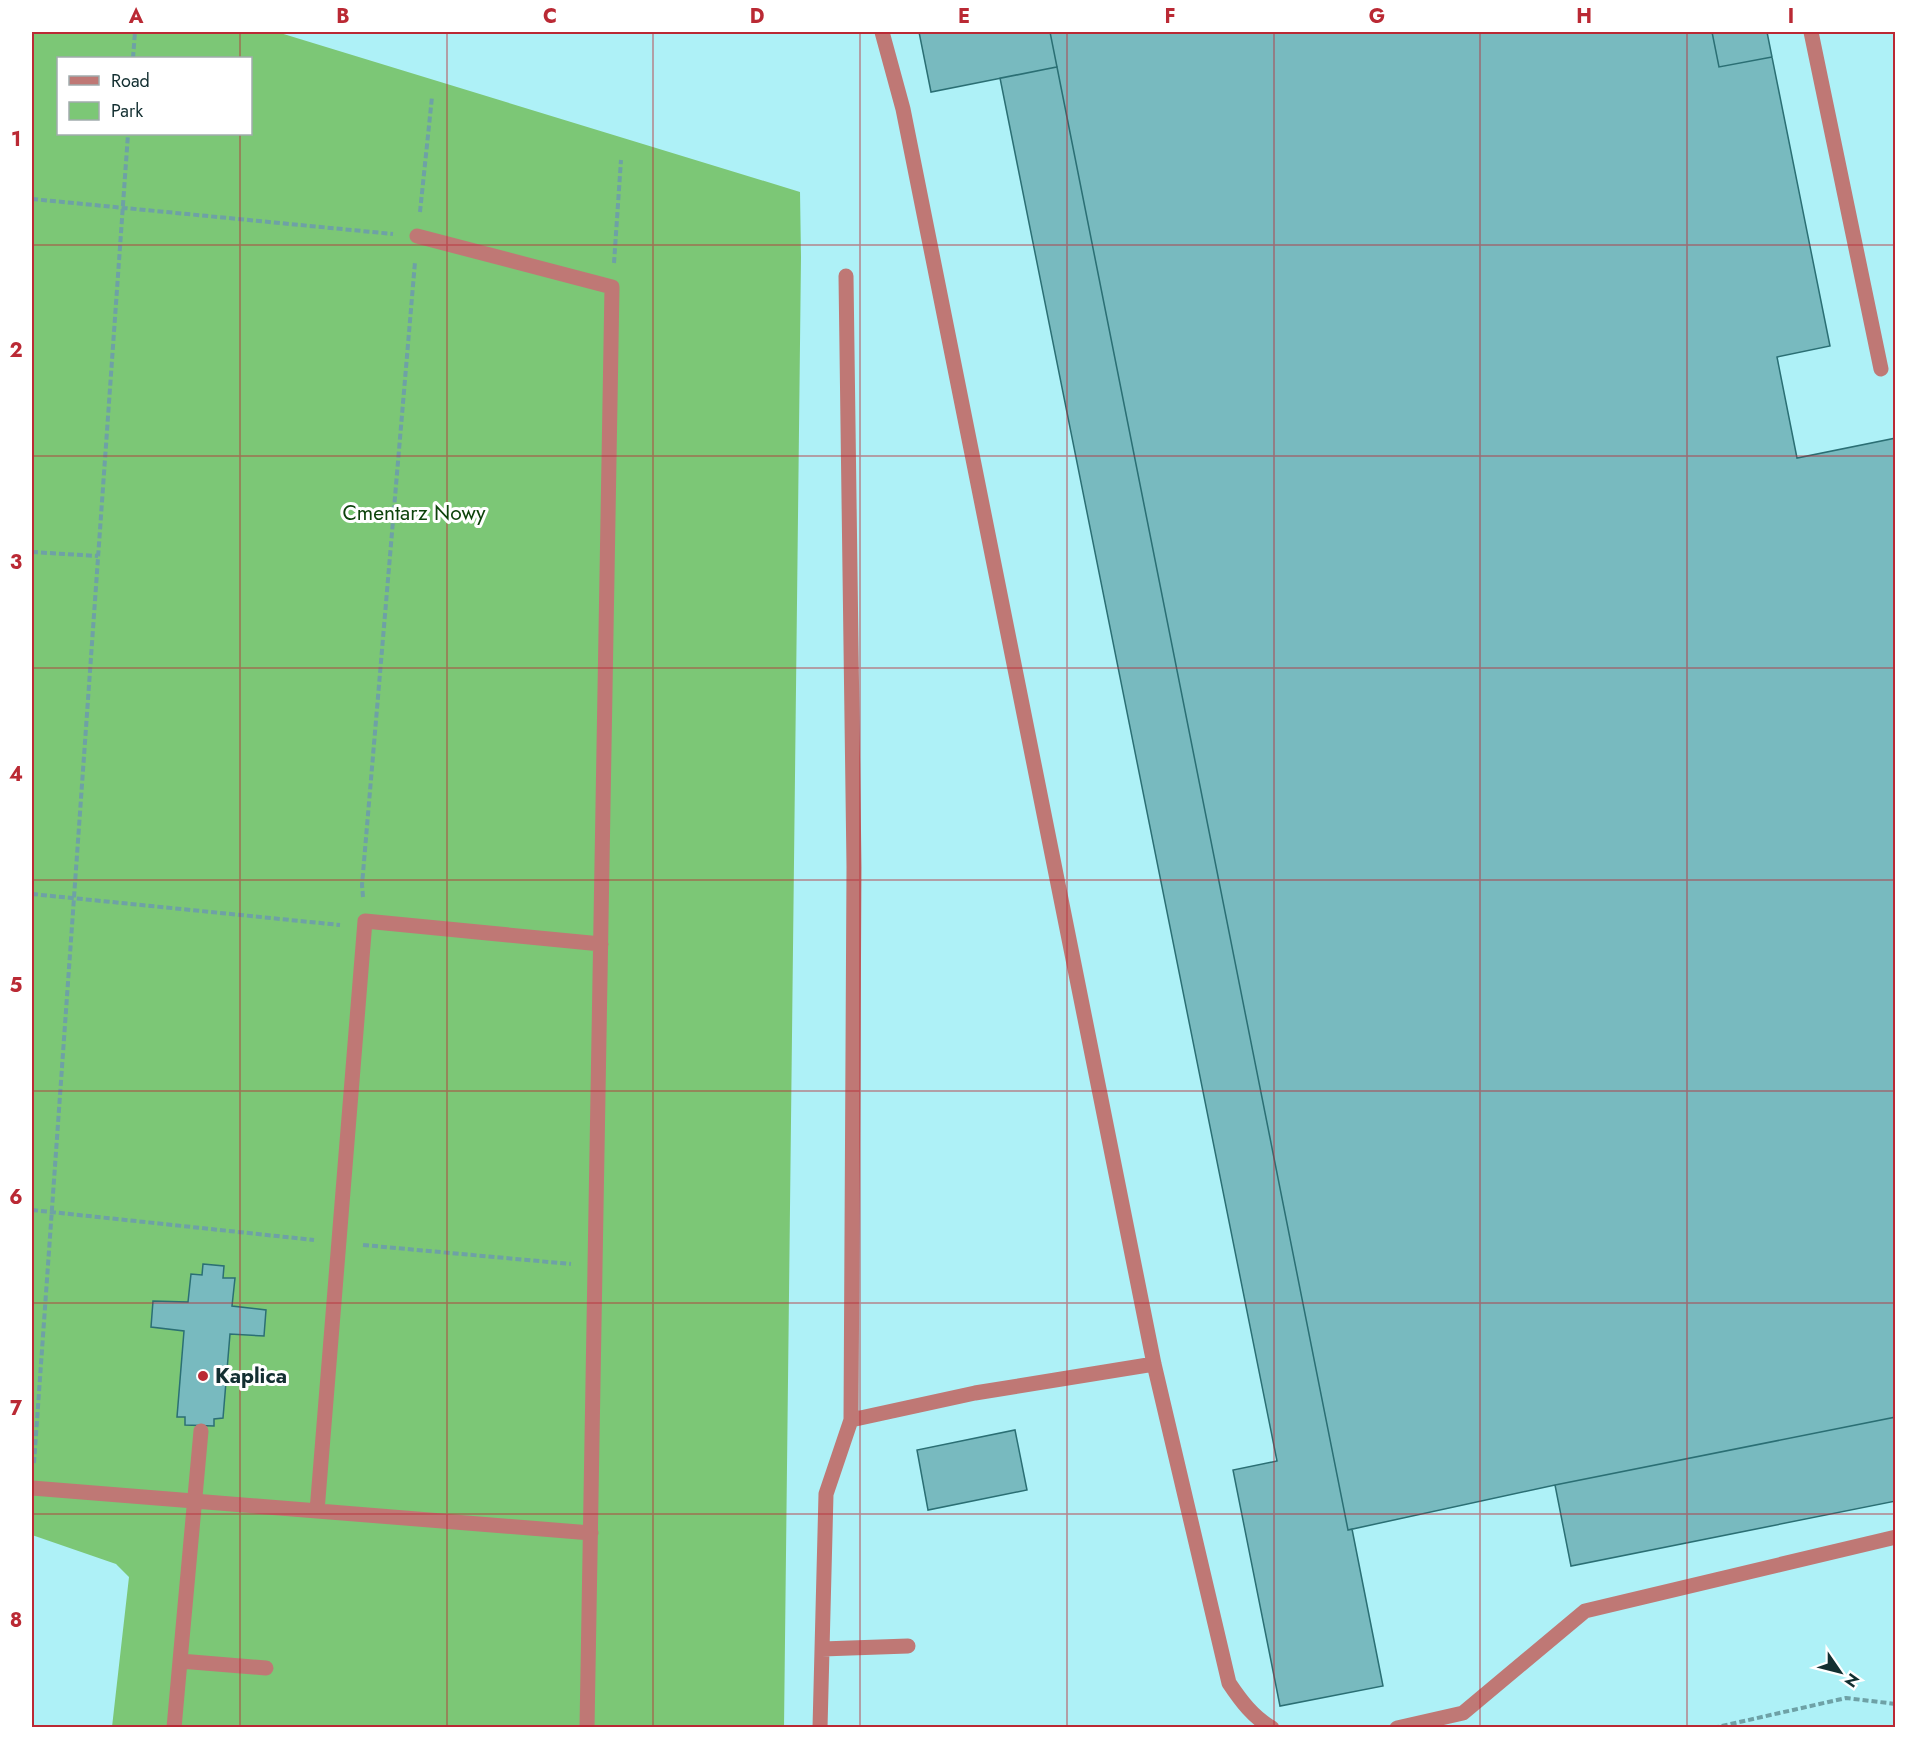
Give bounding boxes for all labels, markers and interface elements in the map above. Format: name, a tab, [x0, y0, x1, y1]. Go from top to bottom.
text: A	[128, 2, 144, 31]
text: B	[336, 2, 350, 31]
text: C	[543, 2, 557, 31]
text: D	[750, 2, 764, 31]
text: E	[958, 2, 970, 31]
text: F	[1164, 2, 1176, 31]
text: G	[1369, 2, 1385, 31]
text: H	[1576, 2, 1592, 31]
text: I	[1788, 2, 1794, 31]
legend	[57, 57, 252, 135]
text: Road	[111, 68, 150, 94]
text: Park	[111, 98, 143, 124]
text: 1	[11, 125, 21, 154]
text: 2	[9, 336, 23, 365]
park label: Cmentarz Nowy	[342, 498, 486, 528]
text: 3	[10, 548, 22, 577]
text: 4	[9, 760, 23, 789]
text: 5	[10, 971, 23, 1000]
text: 6	[9, 1183, 23, 1212]
place label: Kaplica	[215, 1361, 287, 1391]
marker: Kaplica	[196, 1369, 210, 1383]
text: 7	[10, 1394, 23, 1423]
text: 8	[10, 1606, 22, 1635]
north arrow	[1810, 1642, 1870, 1702]
text: N	[1839, 1669, 1865, 1692]

